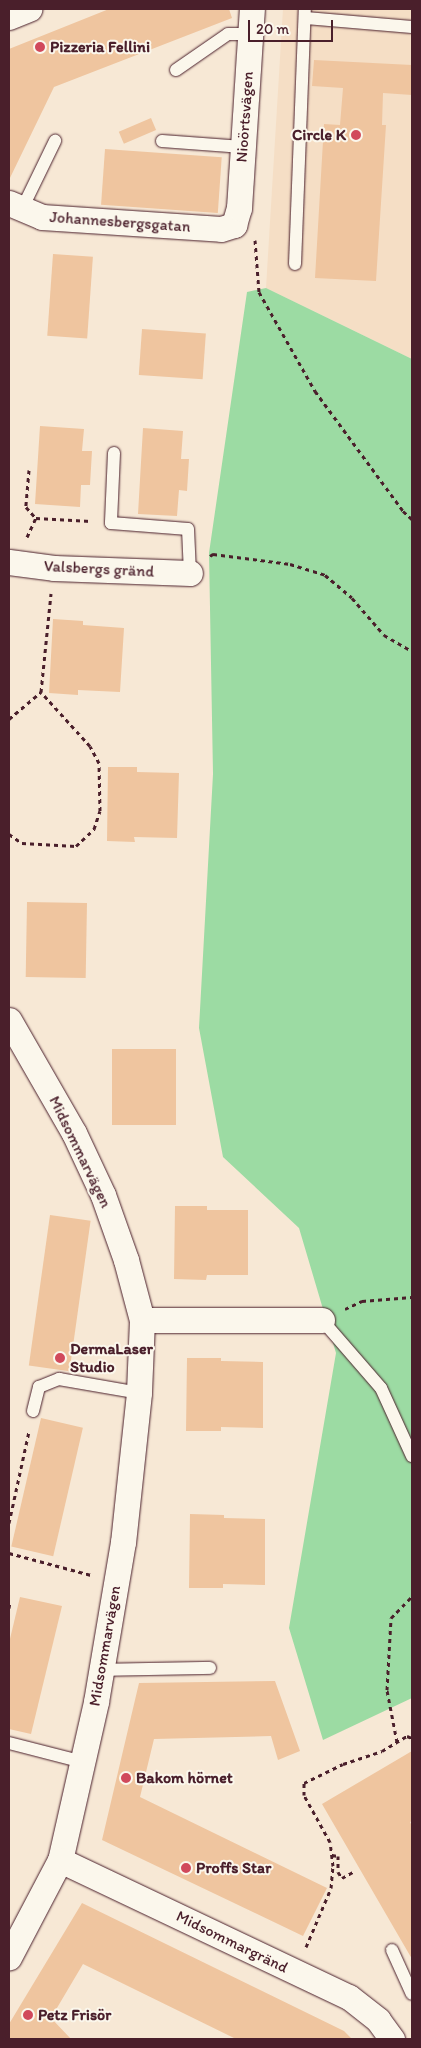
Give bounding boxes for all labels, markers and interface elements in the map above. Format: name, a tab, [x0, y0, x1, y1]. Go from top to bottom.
scale bar	[251, 10, 336, 42]
text: 20 m	[256, 20, 289, 38]
place label: Pizzeria Fellini	[50, 37, 150, 57]
marker: Pizzeria Fellini	[34, 41, 46, 53]
street label: Nioörtsvägen	[232, 71, 258, 163]
place label: Circle K	[292, 125, 346, 145]
marker: Circle K	[350, 129, 362, 141]
street label: Johannesbergsgatan	[49, 207, 191, 237]
street label: Valsbergs gränd	[43, 557, 155, 581]
street label: Midsommarvägen	[45, 1093, 115, 1211]
place label: DermaLaser Studio	[70, 1339, 153, 1377]
marker: DermaLaser Studio	[54, 1352, 66, 1364]
street label: Midsommarvägen	[85, 1584, 125, 1708]
place label: Bakom hörnet	[136, 1768, 233, 1788]
marker: Bakom hörnet	[120, 1772, 132, 1784]
place label: Proffs Star	[196, 1858, 271, 1878]
marker: Proffs Star	[180, 1862, 192, 1874]
street label: Midsommargränd	[173, 1907, 291, 1977]
place label: Petz Frisör	[38, 2005, 111, 2025]
marker: Petz Frisör	[22, 2009, 34, 2021]

